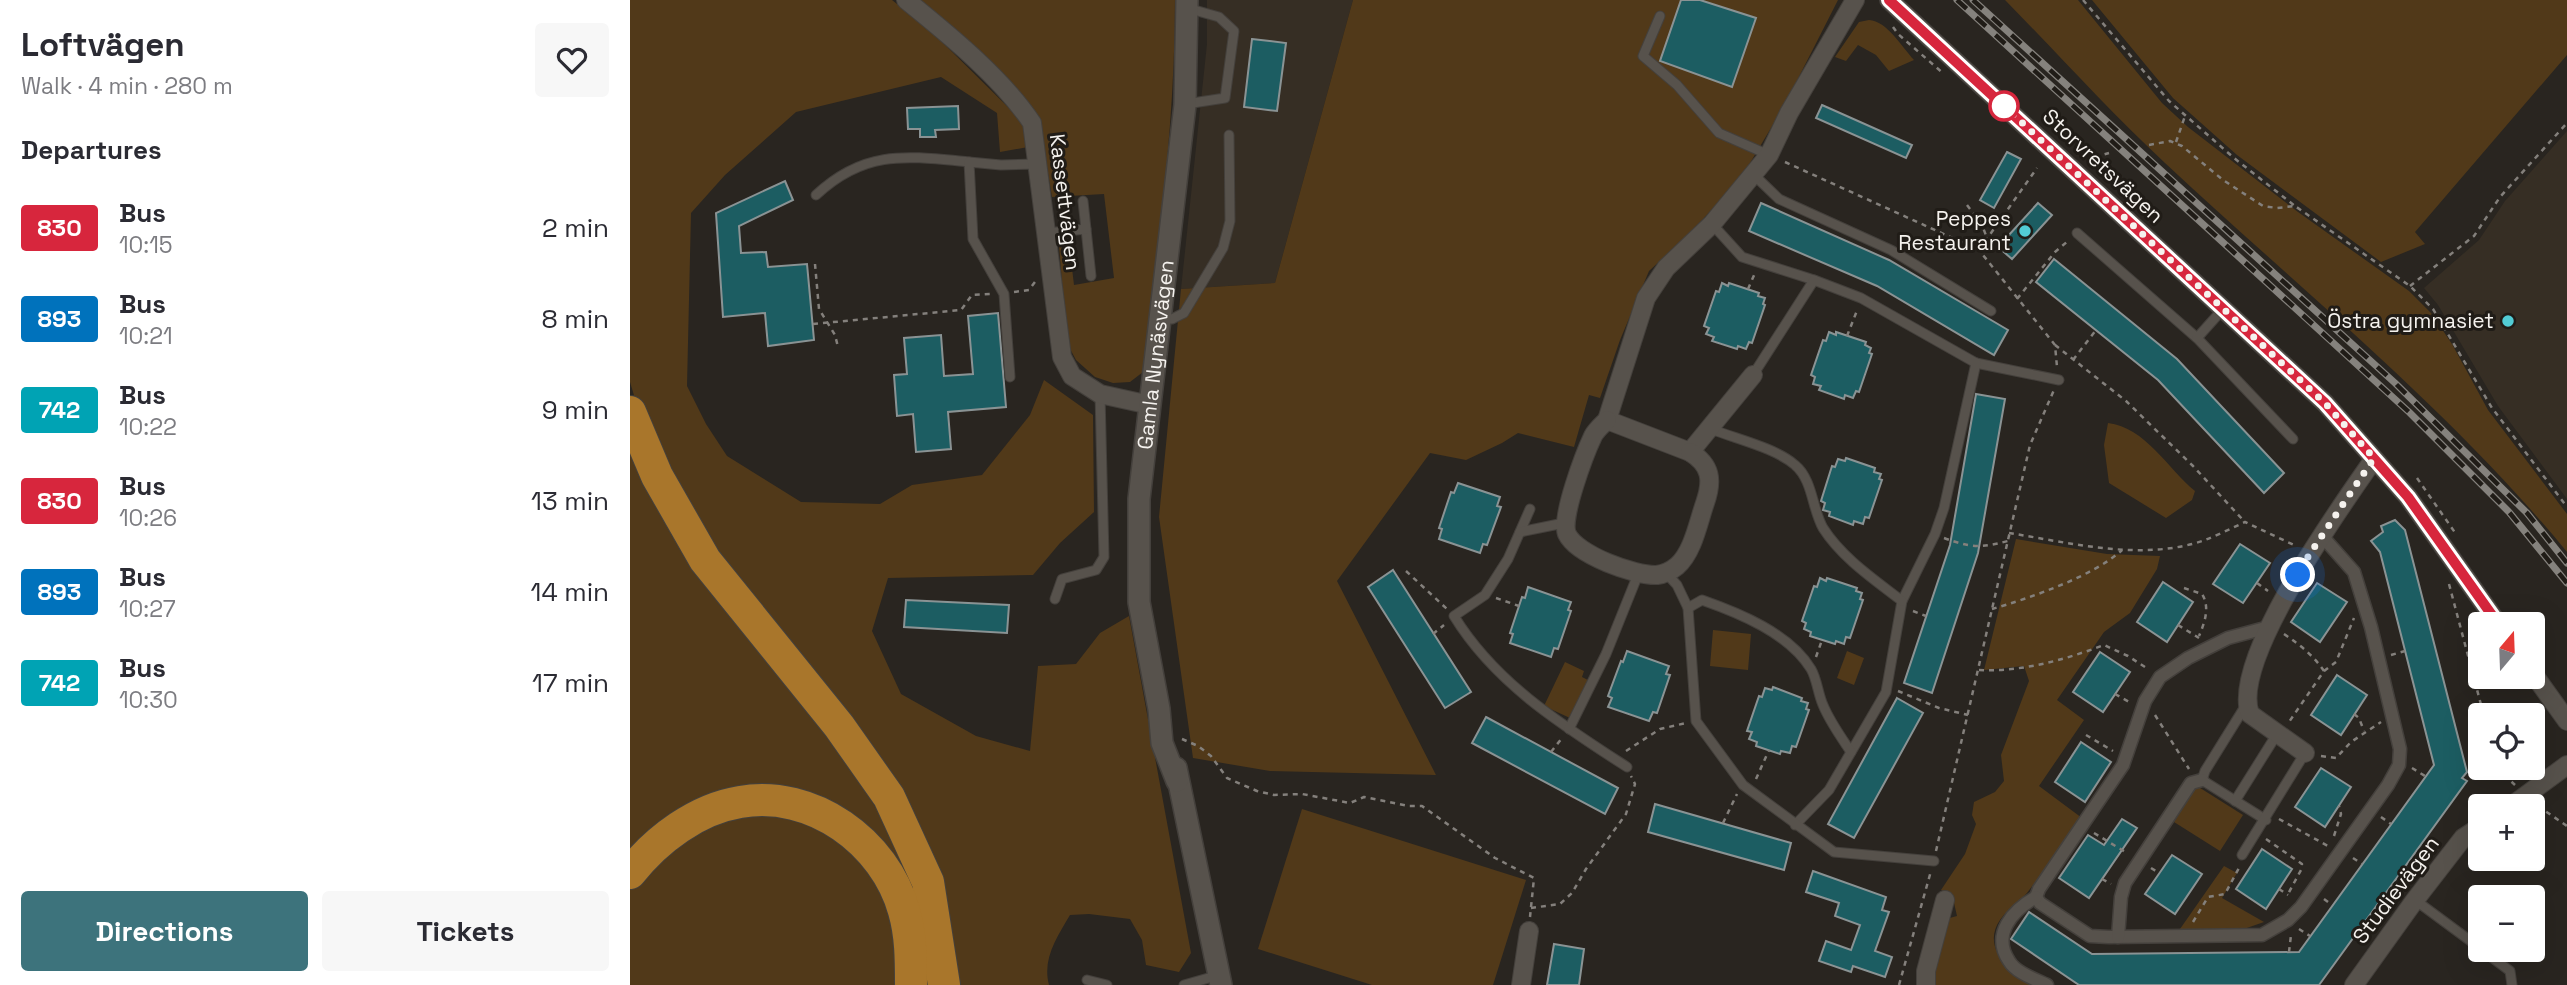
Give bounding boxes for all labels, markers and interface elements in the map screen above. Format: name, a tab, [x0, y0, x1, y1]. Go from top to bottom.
button: heart	[535, 23, 609, 97]
text: Loftvägen	[21, 24, 185, 66]
text: Walk · 4 min · 280 m	[21, 71, 233, 101]
unlabelled marker	[1989, 91, 2019, 121]
street label: Storvretsvägen	[2037, 103, 2170, 229]
street label: Kassettvägen	[1044, 132, 1087, 272]
text: Departures	[21, 133, 162, 167]
text: Bus	[119, 196, 166, 230]
place label: Peppes Restaurant	[1898, 205, 2011, 256]
text: 2 min	[542, 211, 609, 245]
text: 830	[37, 212, 82, 243]
marker: Peppes Restaurant	[2017, 223, 2033, 239]
text: 10:15	[119, 230, 173, 260]
street label: Gamla Nynäsvägen	[1131, 259, 1180, 451]
text: Bus	[119, 287, 166, 321]
text: 8 min	[541, 302, 609, 336]
text: 893	[38, 303, 81, 334]
place label: Östra gymnasiet	[2327, 307, 2494, 334]
marker: Östra gymnasiet	[2500, 313, 2516, 329]
text: 10:21	[119, 321, 173, 351]
text: Bus	[119, 378, 166, 412]
text: 9 min	[542, 393, 609, 427]
text: 742	[39, 394, 80, 425]
text: 10:22	[119, 412, 177, 442]
text: Bus	[119, 469, 166, 503]
text: 13 min	[531, 484, 609, 518]
text: 830	[37, 485, 82, 516]
text: 10:26	[119, 503, 177, 533]
your location	[2280, 557, 2315, 592]
text: Bus	[119, 560, 166, 594]
text: 14 min	[531, 575, 609, 609]
text: 893	[38, 576, 81, 607]
text: 10:27	[119, 594, 176, 624]
north arrow	[2468, 612, 2544, 690]
map controls	[2468, 612, 2545, 962]
text: Bus	[119, 651, 166, 685]
text: 17 min	[532, 666, 609, 700]
text: 742	[39, 667, 80, 698]
text: 10:30	[119, 685, 178, 715]
button: locate	[2468, 703, 2545, 780]
button: +	[2468, 794, 2545, 871]
street label: Studievägen	[2346, 831, 2445, 949]
button: −	[2468, 885, 2545, 962]
button: Directions	[21, 891, 308, 971]
button: Tickets	[322, 891, 609, 971]

